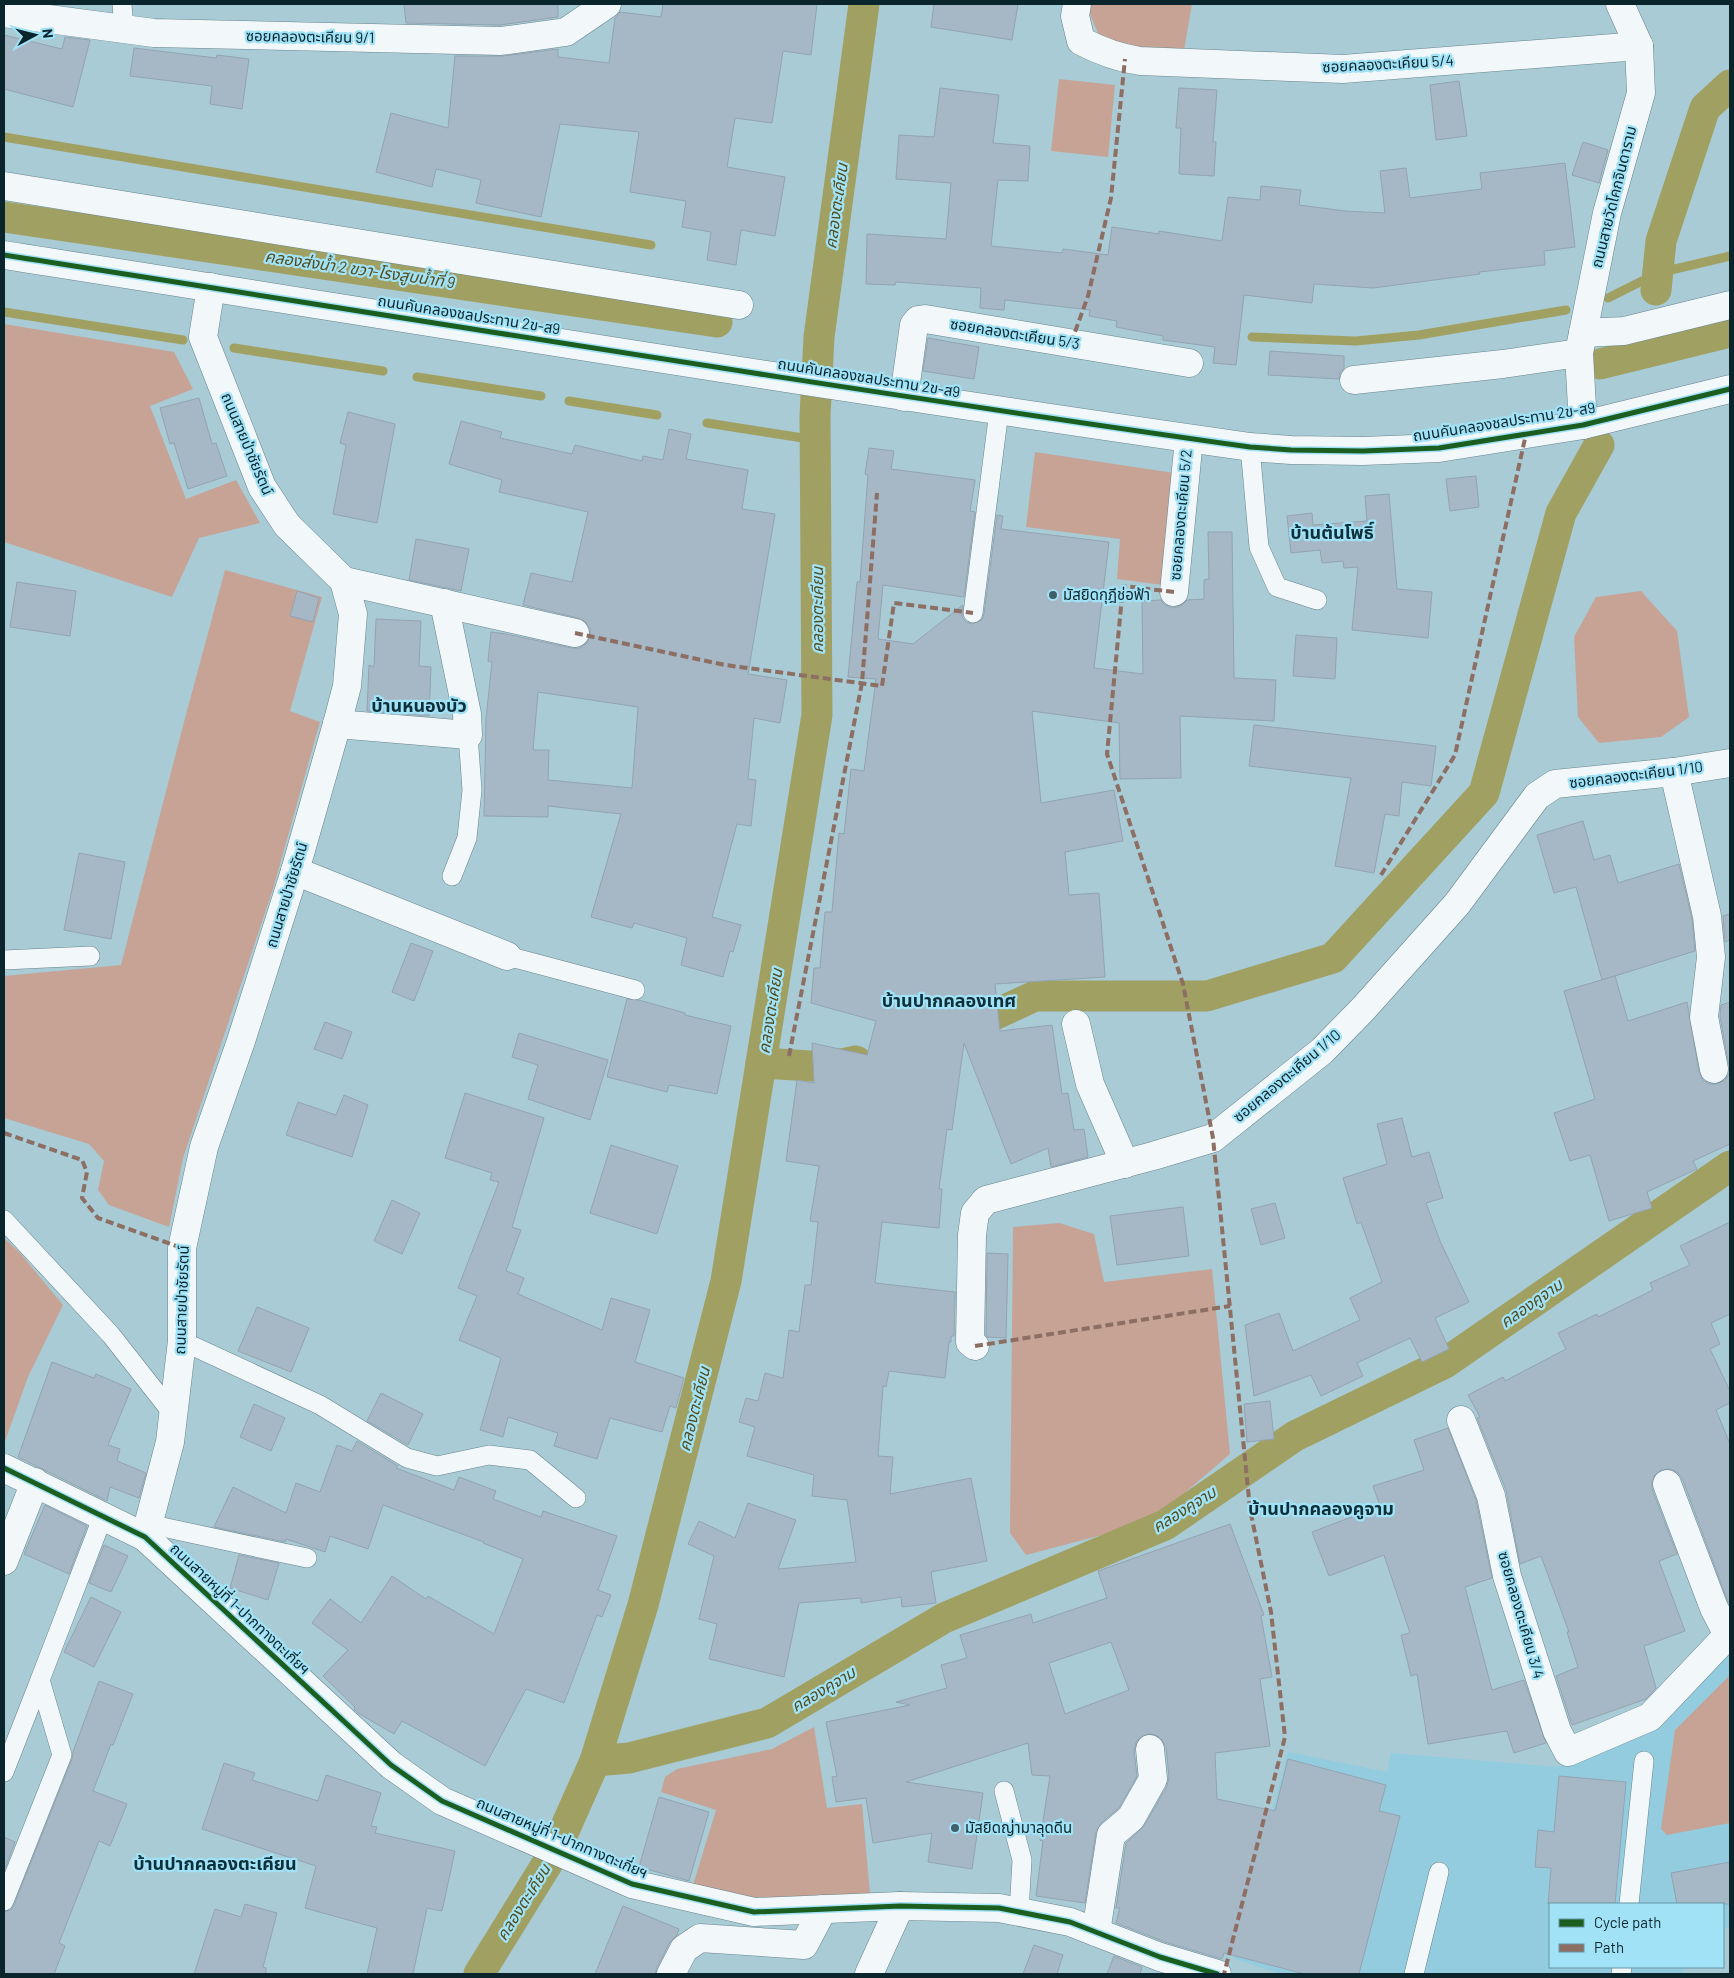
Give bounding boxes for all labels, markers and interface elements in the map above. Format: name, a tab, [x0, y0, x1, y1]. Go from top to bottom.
north arrow	[10, 10, 60, 60]
street label: ซอยคลองตะเคียน 9/1	[246, 26, 374, 46]
text: N	[39, 28, 57, 39]
street label: ซอยคลองตะเคียน 5/4	[1322, 51, 1454, 75]
street label: ถนนสายวัดโคกจินดาราม	[1587, 124, 1639, 269]
water label: คลองตะเคียน	[820, 161, 851, 250]
water label: คลองส่งน้ำ 2 ขวา-โรงสูบน้ำที่ 9	[264, 245, 456, 293]
street label: ถนนคันคลองชลประทาน 2ข-ส9	[377, 291, 562, 337]
street label: ซอยคลองตะเคียน 5/3	[949, 314, 1081, 352]
street label: ถนนคันคลองชลประทาน 2ข-ส9	[777, 354, 962, 400]
street label: ถนนสายป่าชัยรัตน์	[218, 390, 278, 497]
street label: ถนนคันคลองชลประทาน 2ข-ส9	[1411, 398, 1596, 444]
street label: ซอยคลองตะเคียน 5/2	[1165, 449, 1195, 581]
district label: บ้านต้นโพธิ์	[1290, 521, 1375, 543]
water label: คลองตะเคียน	[807, 566, 826, 653]
place label: มัสยิดกุฎีช่อฟ้า	[1063, 585, 1150, 604]
marker: มัสยิดกุฎีช่อฟ้า	[1047, 589, 1059, 601]
district label: บ้านหนองบัว	[371, 694, 467, 716]
street label: ซอยคลองตะเคียน 1/10	[1568, 757, 1704, 791]
street label: ถนนสายป่าชัยรัตน์	[261, 840, 311, 950]
water label: คลองตะเคียน	[753, 966, 786, 1055]
district label: บ้านปากคลองเทศ	[882, 989, 1016, 1011]
street label: ซอยคลองตะเคียน 1/10	[1229, 1025, 1344, 1125]
street label: ถนนสายป่าชัยรัตน์	[170, 1245, 192, 1355]
water label: คลองคูจาม	[1496, 1274, 1568, 1332]
water label: คลองตะเคียน	[674, 1364, 713, 1453]
water label: คลองคูจาม	[1148, 1481, 1221, 1537]
district label: บ้านปากคลองคูจาม	[1248, 1497, 1394, 1520]
street label: ถนนสายหมู่ที่ 1-ปากทางตะเกี่ยฯ	[166, 1538, 315, 1678]
street label: ซอยคลองตะเคียน 3/4	[1495, 1549, 1549, 1680]
water label: คลองคูจาม	[787, 1661, 860, 1717]
street label: ถนนสายหมู่ที่ 1-ปากทางตะเกี่ยฯ	[474, 1792, 651, 1882]
place label: มัสยิดญ่ามาลุดดีน	[965, 1818, 1072, 1837]
marker: มัสยิดญ่ามาลุดดีน	[949, 1822, 961, 1834]
district label: บ้านปากคลองตะเคียน	[133, 1852, 297, 1874]
water label: คลองตะเคียน	[492, 1859, 554, 1943]
legend	[1549, 1903, 1724, 1968]
text: Cycle path	[1594, 1913, 1661, 1931]
text: Path	[1594, 1938, 1624, 1956]

